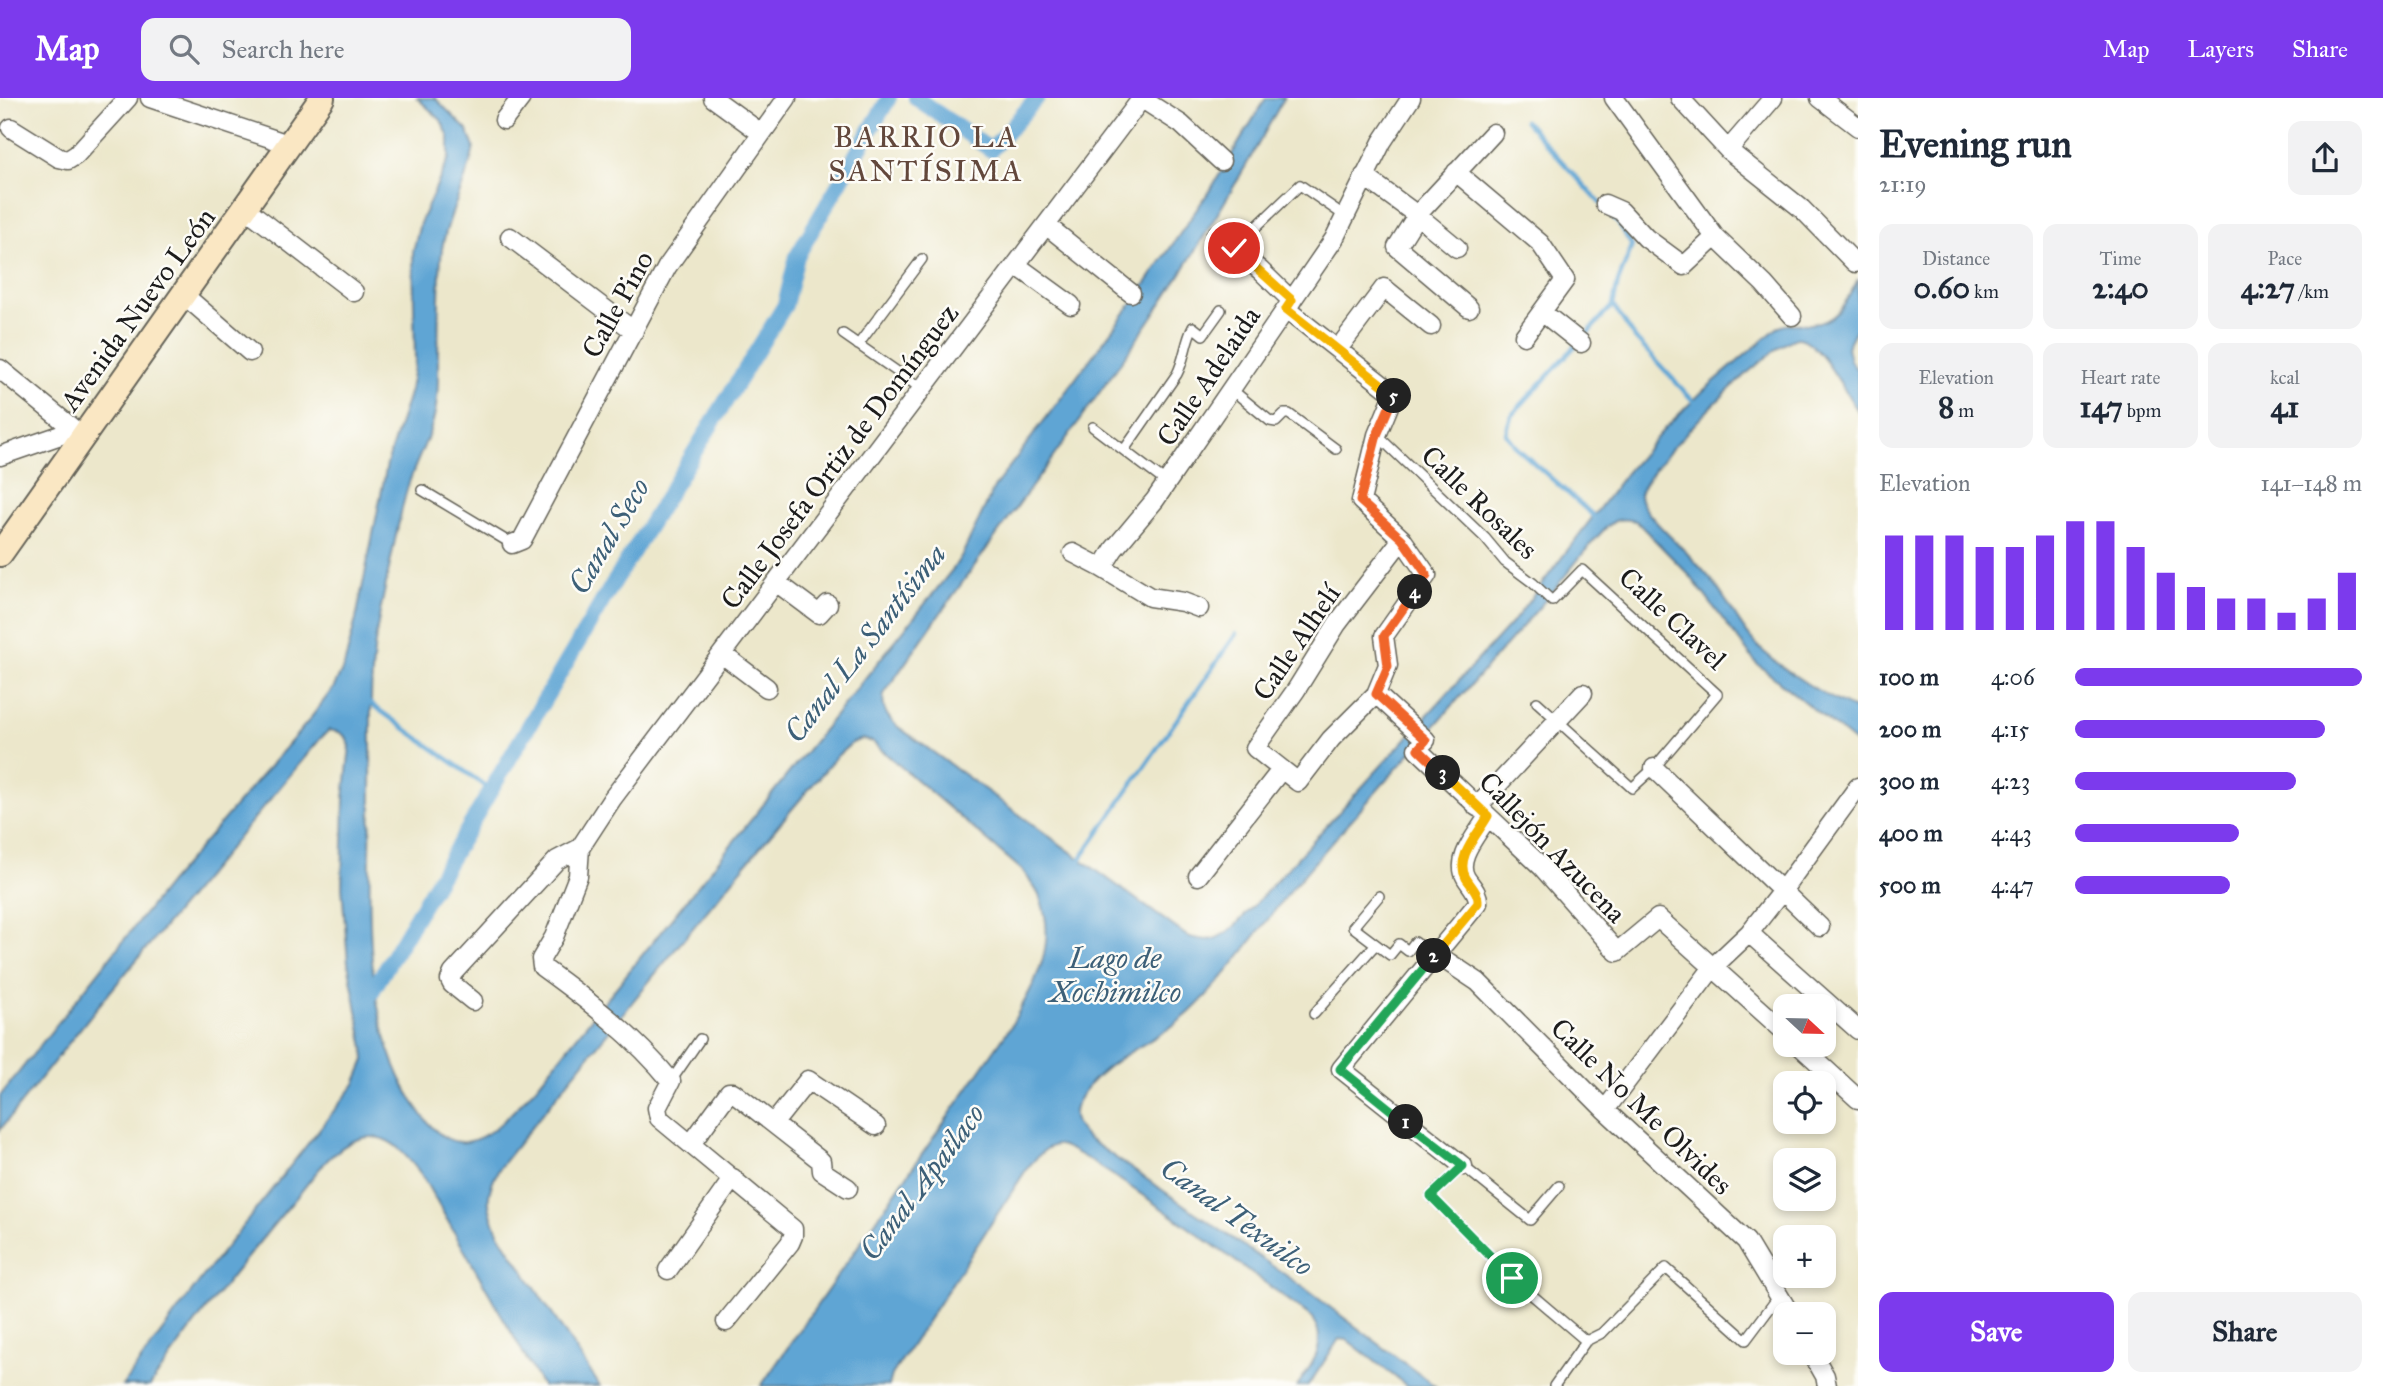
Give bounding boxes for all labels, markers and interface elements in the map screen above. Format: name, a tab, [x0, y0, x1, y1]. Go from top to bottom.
search box	[141, 18, 631, 81]
text: Map	[35, 29, 99, 69]
icon: search	[165, 30, 203, 68]
text: Search here	[221, 33, 345, 65]
text: Map	[2103, 34, 2150, 64]
text: Layers	[2188, 34, 2254, 64]
text: Share	[2292, 34, 2348, 64]
district label: BARRIO LA SANTÍSIMA	[828, 119, 1024, 189]
text: Evening run	[1879, 121, 2072, 167]
button: share	[2288, 121, 2362, 195]
text: 21:19	[1879, 170, 1927, 198]
street label: Avenida Nuevo León	[51, 201, 223, 418]
pin	[1204, 218, 1264, 278]
icon: check	[1215, 229, 1253, 267]
street label: Calle Pino	[574, 245, 661, 364]
text: Distance	[1922, 247, 1990, 270]
text: Time	[2099, 247, 2142, 270]
text: Pace	[2268, 247, 2302, 270]
text: 0.60	[1913, 270, 1970, 306]
text: 2:40	[2092, 270, 2149, 306]
text: 4:27	[2241, 270, 2295, 306]
text: km	[1970, 280, 1999, 303]
text: /km	[2295, 280, 2329, 303]
street label: Calle Josefa Ortiz de Domínguez	[713, 297, 966, 616]
street label: Calle Adelaida	[1149, 300, 1268, 453]
text: Elevation	[1918, 366, 1994, 389]
text: Heart rate	[2081, 366, 2160, 389]
text: kcal	[2270, 366, 2300, 389]
pin: 5	[1376, 378, 1412, 414]
text: 5	[1389, 384, 1398, 407]
text: 8	[1938, 389, 1954, 425]
text: 147	[2079, 389, 2123, 425]
text: 41	[2271, 389, 2299, 425]
text: m	[1954, 399, 1974, 422]
text: bpm	[2123, 399, 2161, 422]
street label: Calle Rosales	[1414, 438, 1545, 567]
text: Elevation	[1879, 469, 1970, 497]
text: 141–148 m	[2261, 469, 2362, 497]
water label: Canal Seco	[560, 472, 658, 600]
water label: Canal La Santísima	[776, 537, 954, 749]
street label: Calle Clavel	[1612, 560, 1734, 677]
pin: 4	[1398, 574, 1432, 610]
street label: Calle Alhelí	[1245, 576, 1349, 707]
text: 4	[1409, 580, 1420, 603]
text: 100 m	[1879, 663, 1939, 691]
text: 4:06	[1991, 663, 2035, 691]
text: 200 m	[1879, 715, 1941, 743]
text: 4:15	[1991, 715, 2029, 743]
pin: 3	[1426, 756, 1460, 790]
text: 3	[1439, 761, 1446, 784]
street label: Callejón Azucena	[1472, 764, 1634, 931]
text: 300 m	[1879, 767, 1939, 795]
text: 4:23	[1991, 767, 2030, 795]
text: 400 m	[1879, 819, 1943, 847]
text: 4:43	[1991, 819, 2032, 847]
text: 500 m	[1879, 871, 1941, 899]
text: 4:47	[1991, 871, 2034, 899]
pin: 2	[1416, 938, 1452, 974]
water label: Lago de Xochimilco	[1047, 940, 1181, 1010]
text: 2	[1429, 944, 1438, 967]
north arrow	[1773, 994, 1836, 1057]
map controls	[1773, 994, 1836, 1365]
street label: Calle No Me Olvides	[1543, 1011, 1740, 1202]
button: locate	[1773, 1071, 1836, 1134]
water label: Canal Apatlaco	[852, 1097, 993, 1268]
pin: 1	[1388, 1104, 1424, 1140]
text: 1	[1402, 1110, 1409, 1133]
button: layers	[1773, 1148, 1836, 1211]
water label: Canal Texuilco	[1154, 1150, 1320, 1284]
button: +	[1773, 1225, 1836, 1288]
pin	[1482, 1248, 1542, 1308]
icon: arrive	[1493, 1259, 1531, 1297]
button: Save	[1879, 1292, 2114, 1372]
button: Share	[2128, 1292, 2362, 1372]
button: −	[1773, 1302, 1836, 1365]

